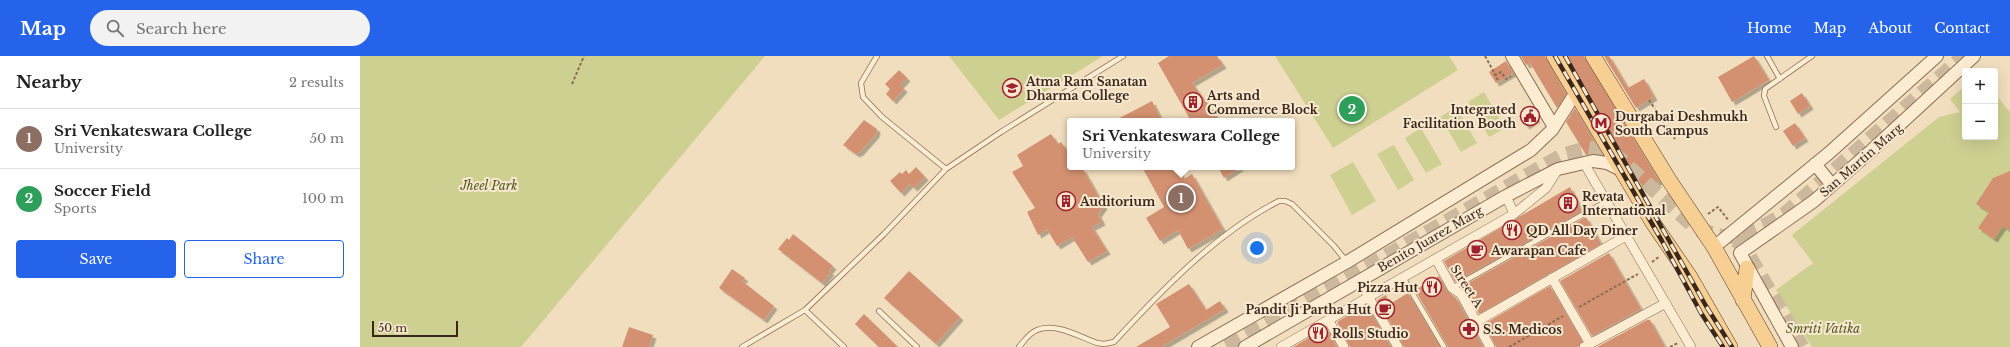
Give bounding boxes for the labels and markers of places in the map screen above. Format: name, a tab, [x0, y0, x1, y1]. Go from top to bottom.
place label: Atma Ram Sanatan Dharma College	[1025, 74, 1148, 103]
school or university icon: Atma Ram Sanatan Dharma College	[1001, 77, 1023, 99]
place label: Arts and Commerce Block	[1206, 88, 1319, 117]
building icon: Arts and Commerce Block	[1182, 91, 1204, 113]
pin: 2	[1339, 94, 1365, 124]
place label: Integrated Facilitation Booth	[1403, 102, 1517, 131]
public building icon: Integrated Facilitation Booth	[1519, 105, 1541, 127]
place label: Durgabai Deshmukh South Campus	[1615, 109, 1748, 138]
metro station icon: Durgabai Deshmukh South Campus	[1590, 112, 1612, 134]
pin: 1	[1168, 183, 1194, 213]
place label: Revata International	[1582, 189, 1667, 218]
building icon: Auditorium	[1055, 190, 1077, 212]
building icon: Revata International	[1557, 192, 1579, 214]
place label: Auditorium	[1079, 194, 1156, 209]
restaurant icon: QD All Day Diner	[1501, 219, 1523, 241]
place label: QD All Day Diner	[1526, 223, 1638, 238]
cafe icon: Awarapan Cafe	[1466, 239, 1488, 261]
place label: Awarapan Cafe	[1490, 243, 1587, 258]
restaurant icon: Pizza Hut	[1421, 276, 1443, 298]
place label: Pizza Hut	[1357, 280, 1418, 295]
cafe icon: Pandit Ji Partha Hut	[1374, 298, 1396, 320]
place label: Pandit Ji Partha Hut	[1245, 302, 1371, 317]
pharmacy icon: S.S. Medicos	[1458, 318, 1480, 340]
restaurant icon: Rolls Studio	[1307, 322, 1329, 344]
place label: S.S. Medicos	[1483, 322, 1562, 337]
place label: Rolls Studio	[1332, 326, 1409, 341]

